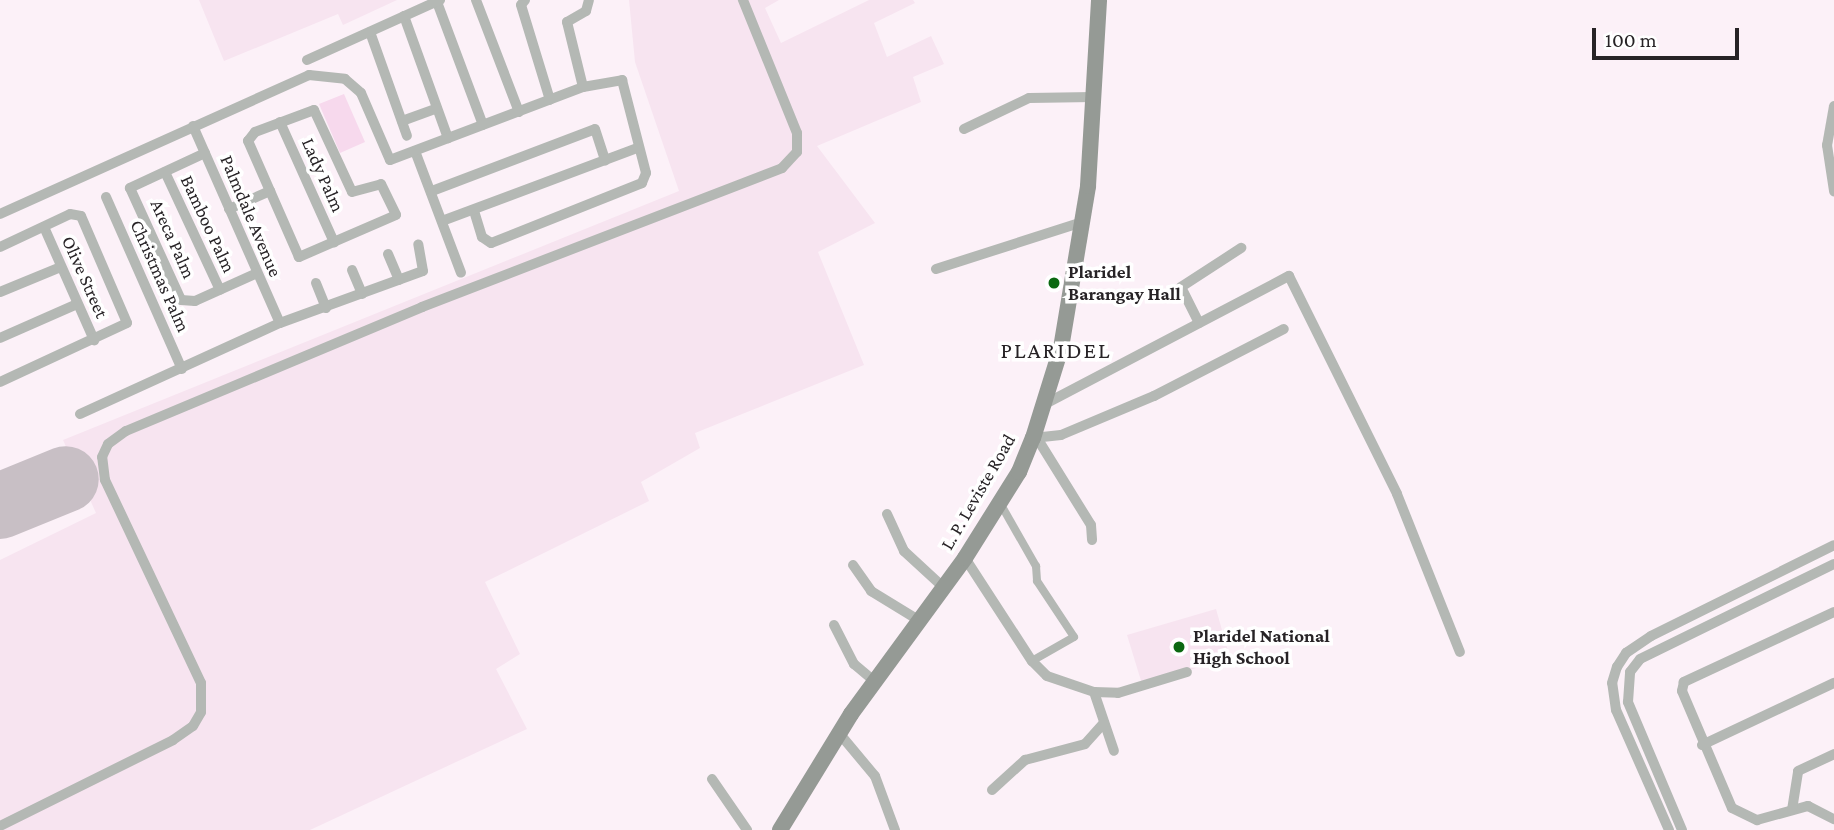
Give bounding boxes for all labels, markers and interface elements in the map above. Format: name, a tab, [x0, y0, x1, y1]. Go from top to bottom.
scale bar	[1596, 14, 1743, 58]
text: 100 m	[1605, 28, 1657, 52]
street label: Lady Palm	[297, 134, 349, 216]
street label: Palmdale Avenue	[215, 152, 287, 280]
street label: Bamboo Palm	[175, 172, 241, 276]
street label: Areca Palm	[145, 196, 201, 282]
street label: Christmas Palm	[125, 216, 195, 336]
street label: Olive Street	[57, 232, 113, 322]
place label: Plaridel Barangay Hall	[1068, 261, 1181, 305]
marker: Plaridel Barangay Hall	[1046, 275, 1062, 291]
district label: PLARIDEL	[1001, 336, 1111, 364]
street label: L. P. Leviste Road	[936, 430, 1020, 554]
place label: Plaridel National High School	[1193, 625, 1330, 669]
marker: Plaridel National High School	[1171, 639, 1187, 655]

